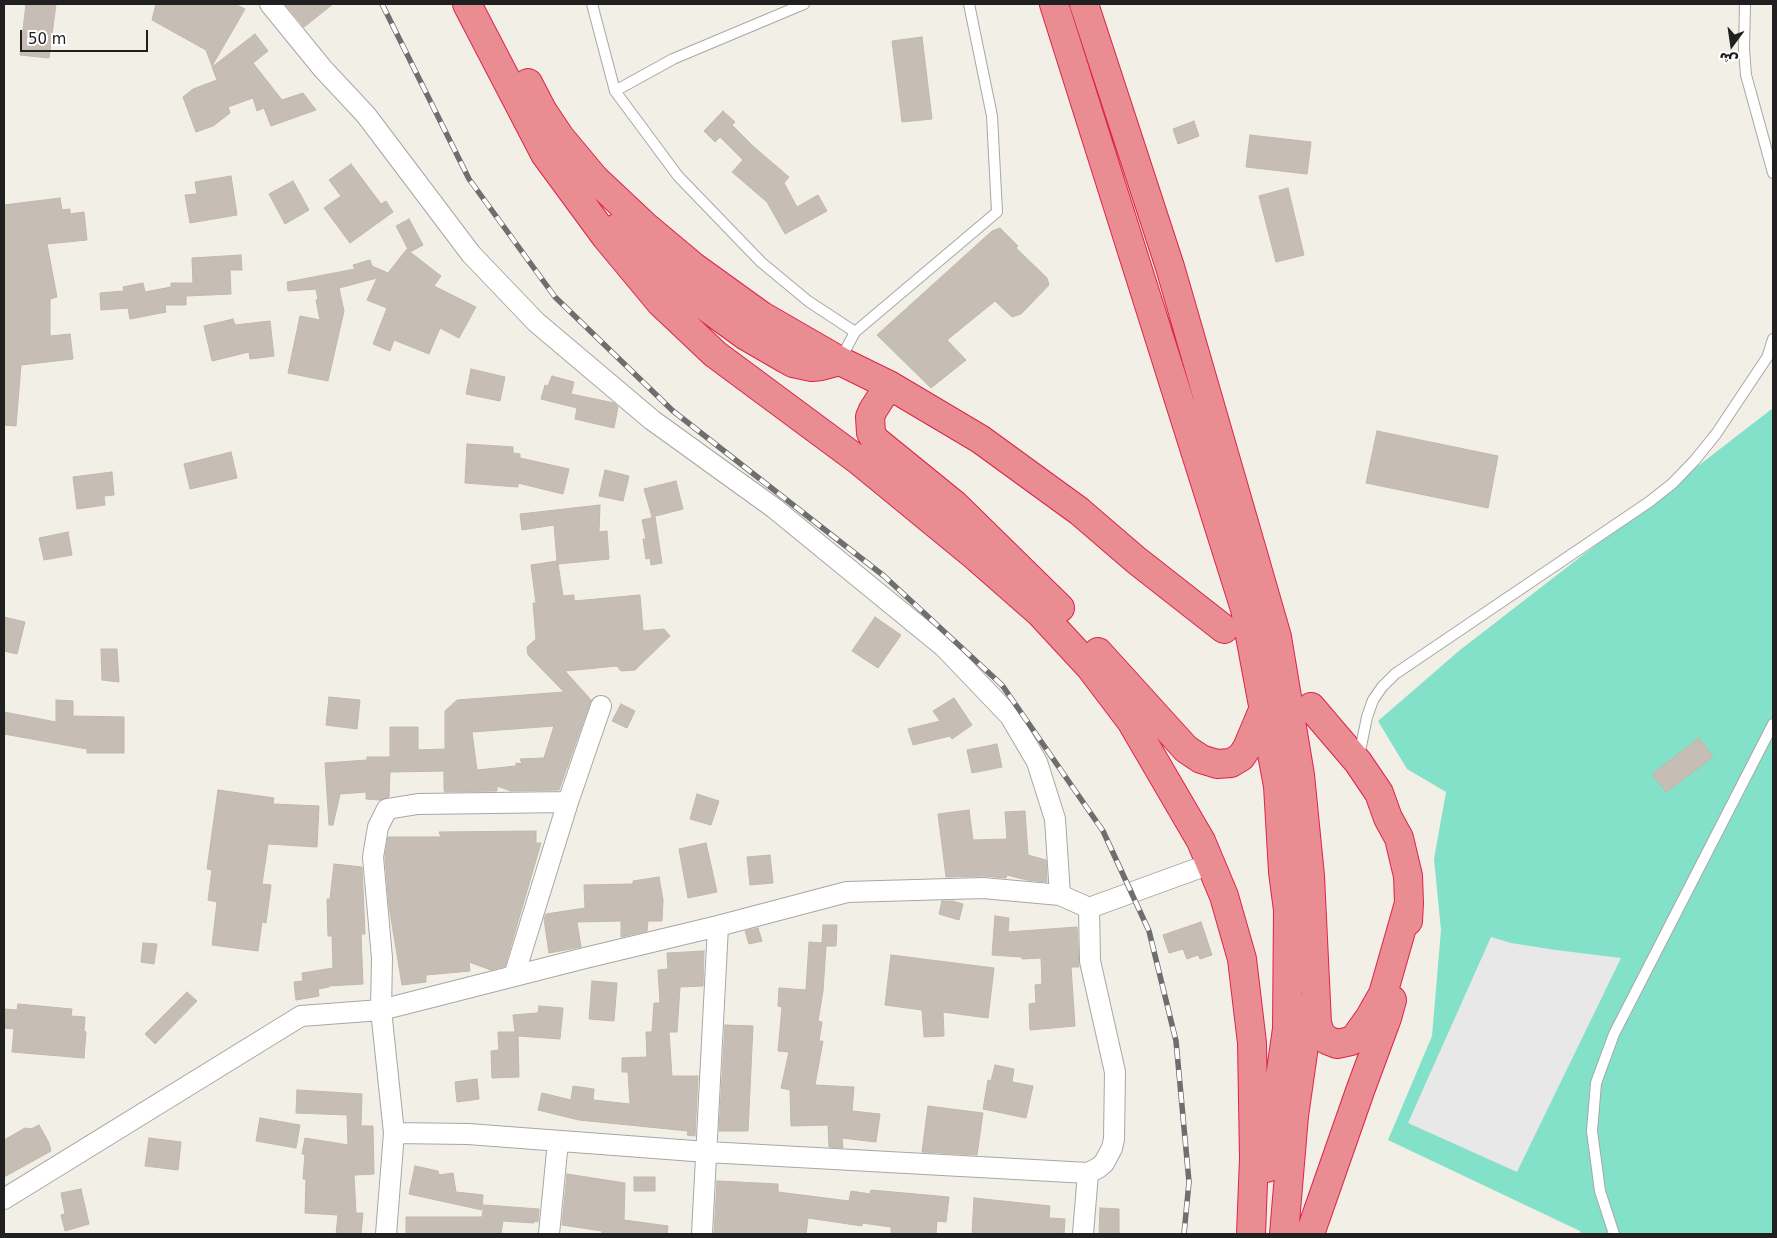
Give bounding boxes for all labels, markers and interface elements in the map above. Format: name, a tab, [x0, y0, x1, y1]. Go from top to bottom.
scale bar	[22, 20, 150, 52]
north arrow	[1707, 20, 1757, 70]
text: 50 m	[28, 30, 66, 48]
text: ش	[1717, 49, 1740, 70]

